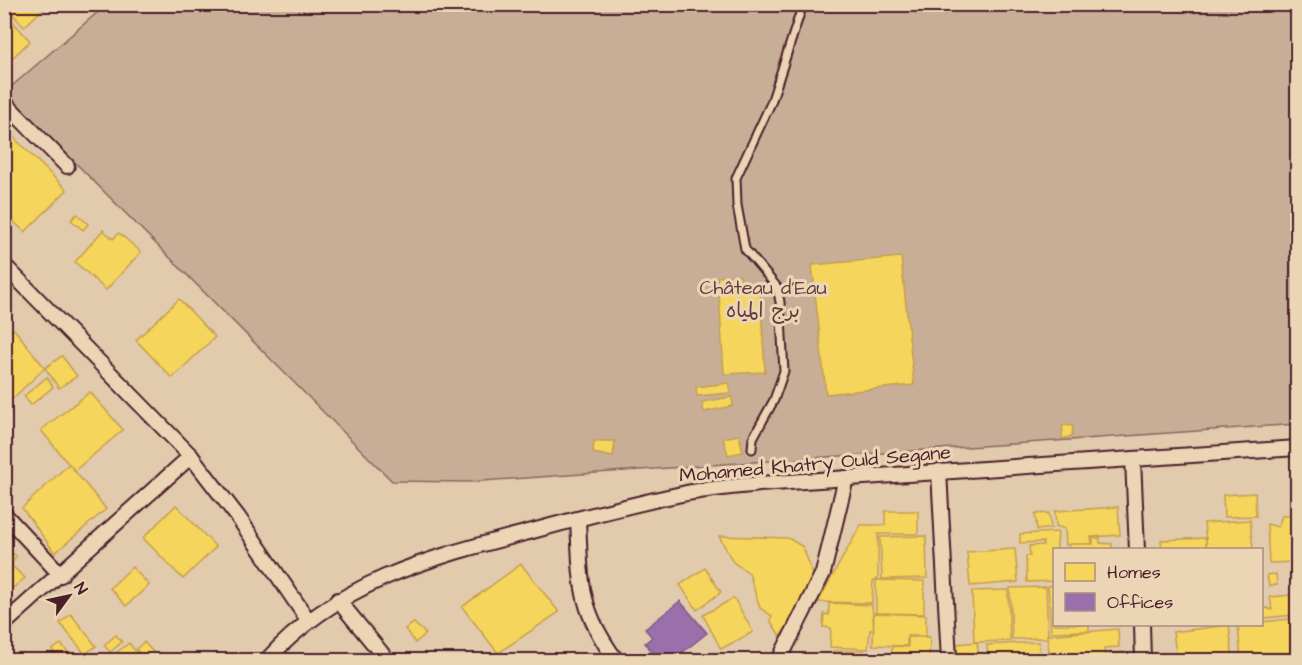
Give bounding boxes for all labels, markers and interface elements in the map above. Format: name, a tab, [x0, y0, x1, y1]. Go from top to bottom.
park label: Château d'Eau برج المياه	[699, 274, 827, 325]
street label: Mohamed Khatry Ould Segane	[678, 438, 952, 491]
legend	[1053, 548, 1263, 626]
text: Homes	[1107, 560, 1161, 585]
north arrow	[39, 566, 99, 626]
text: N	[69, 578, 93, 599]
text: Offices	[1107, 590, 1173, 615]

